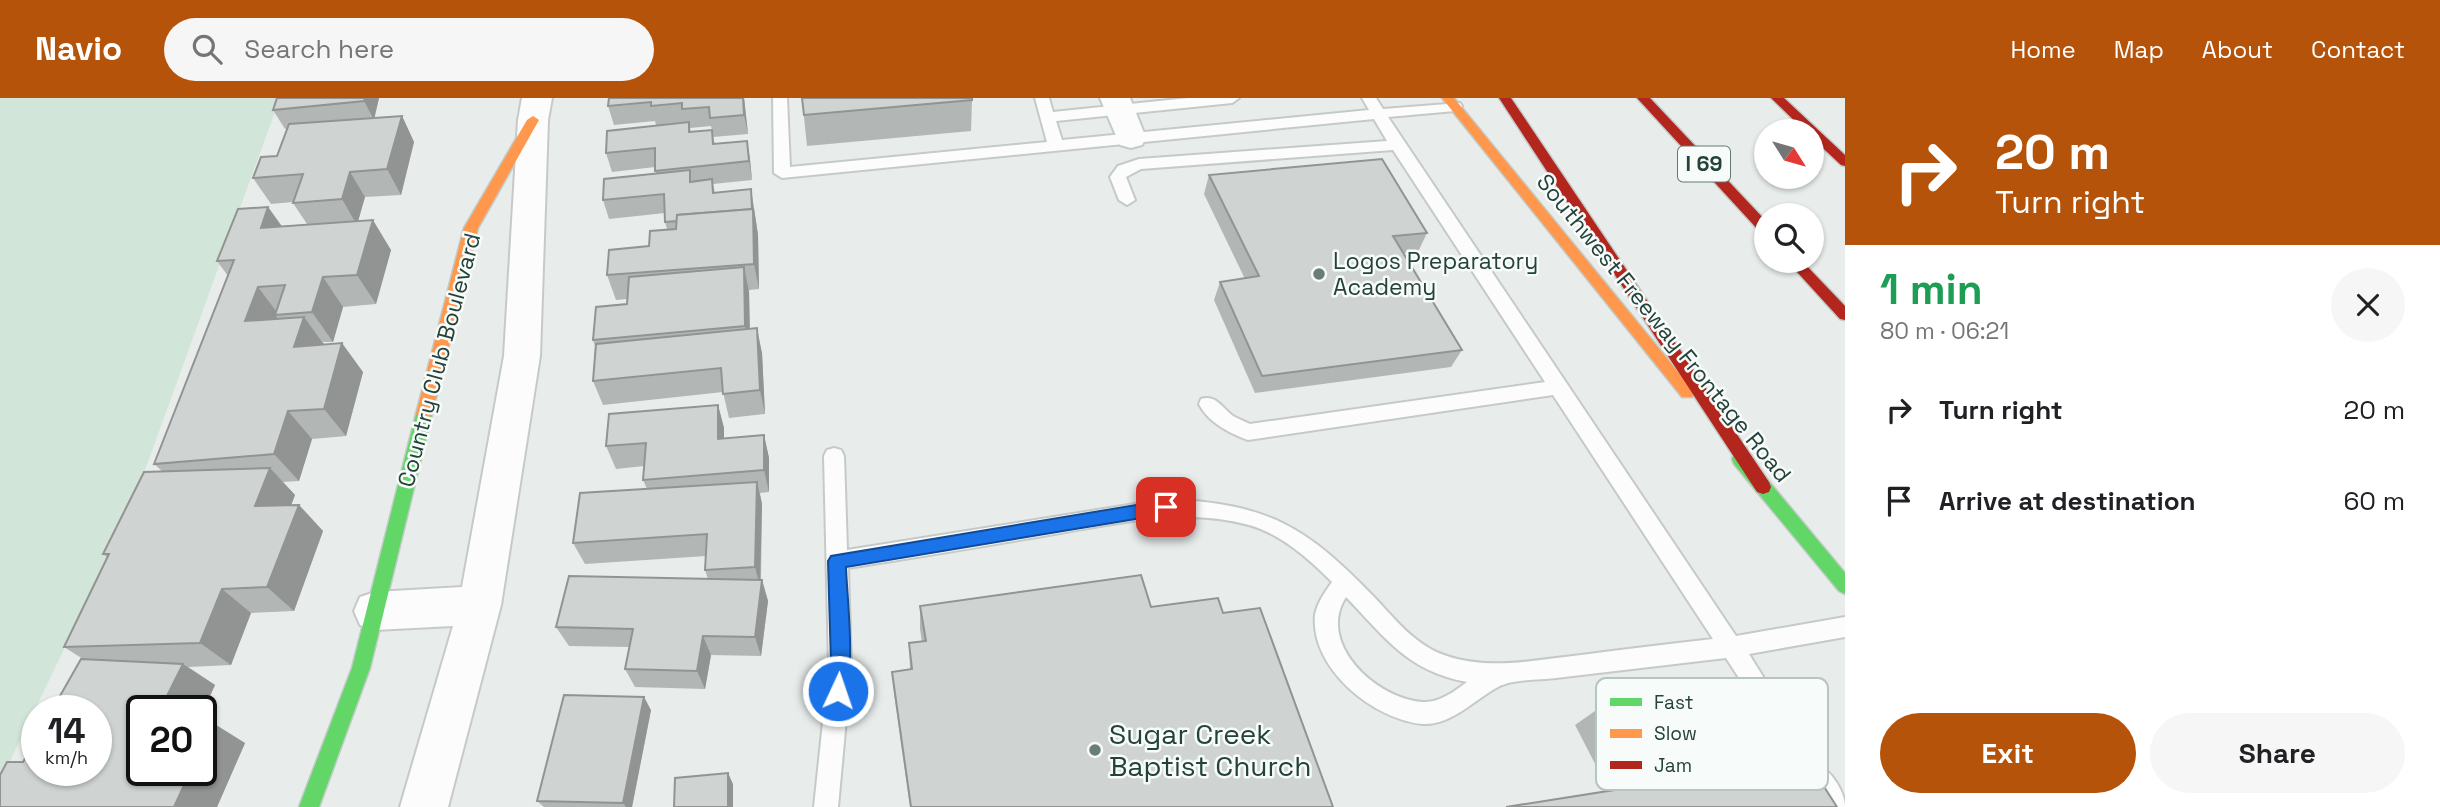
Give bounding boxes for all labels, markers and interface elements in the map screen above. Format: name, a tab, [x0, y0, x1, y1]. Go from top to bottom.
search box	[164, 18, 654, 81]
text: Navio	[35, 28, 122, 70]
icon: search	[188, 30, 226, 68]
text: Search here	[244, 32, 394, 66]
text: Home	[2010, 34, 2076, 65]
text: Map	[2114, 34, 2164, 65]
text: About	[2202, 34, 2273, 65]
text: Contact	[2311, 34, 2405, 65]
north arrow	[1754, 119, 1824, 189]
map controls	[1754, 119, 1824, 273]
text: 20 m	[1995, 121, 2110, 183]
icon: right	[1880, 126, 1971, 217]
road number: I 69	[1678, 146, 1730, 182]
street label: Southwest Freeway Frontage Road	[1530, 167, 1798, 489]
text: Turn right	[1995, 182, 2145, 222]
button: search	[1754, 203, 1824, 273]
street label: Country Club Boulevard	[391, 230, 487, 490]
place label: Logos Preparatory Academy	[1333, 246, 1538, 302]
text: 1 min	[1880, 263, 1983, 316]
marker: Logos Preparatory Academy	[1311, 266, 1327, 282]
button: close	[2331, 268, 2405, 342]
text: 80 m · 06:21	[1880, 316, 2009, 346]
icon: right	[1880, 391, 1918, 429]
text: Turn right	[1939, 393, 2063, 427]
text: 20 m	[2344, 393, 2405, 427]
pin	[1136, 477, 1196, 537]
icon: arrive	[1880, 482, 1918, 520]
text: Arrive at destination	[1939, 484, 2196, 518]
text: 60 m	[2343, 484, 2405, 518]
icon: arrive	[1147, 488, 1185, 526]
position arrow	[801, 654, 875, 728]
legend	[1596, 678, 1828, 790]
text: Fast	[1654, 690, 1694, 715]
speed limit sign: 20	[126, 695, 217, 786]
text: 14	[47, 709, 86, 753]
button: Exit	[1880, 713, 2136, 793]
button: Share	[2150, 713, 2405, 793]
place label: Sugar Creek Baptist Church	[1109, 716, 1311, 784]
text: Slow	[1654, 721, 1697, 746]
marker: Sugar Creek Baptist Church	[1087, 742, 1103, 758]
text: km/h	[45, 746, 88, 769]
text: Jam	[1654, 753, 1692, 778]

